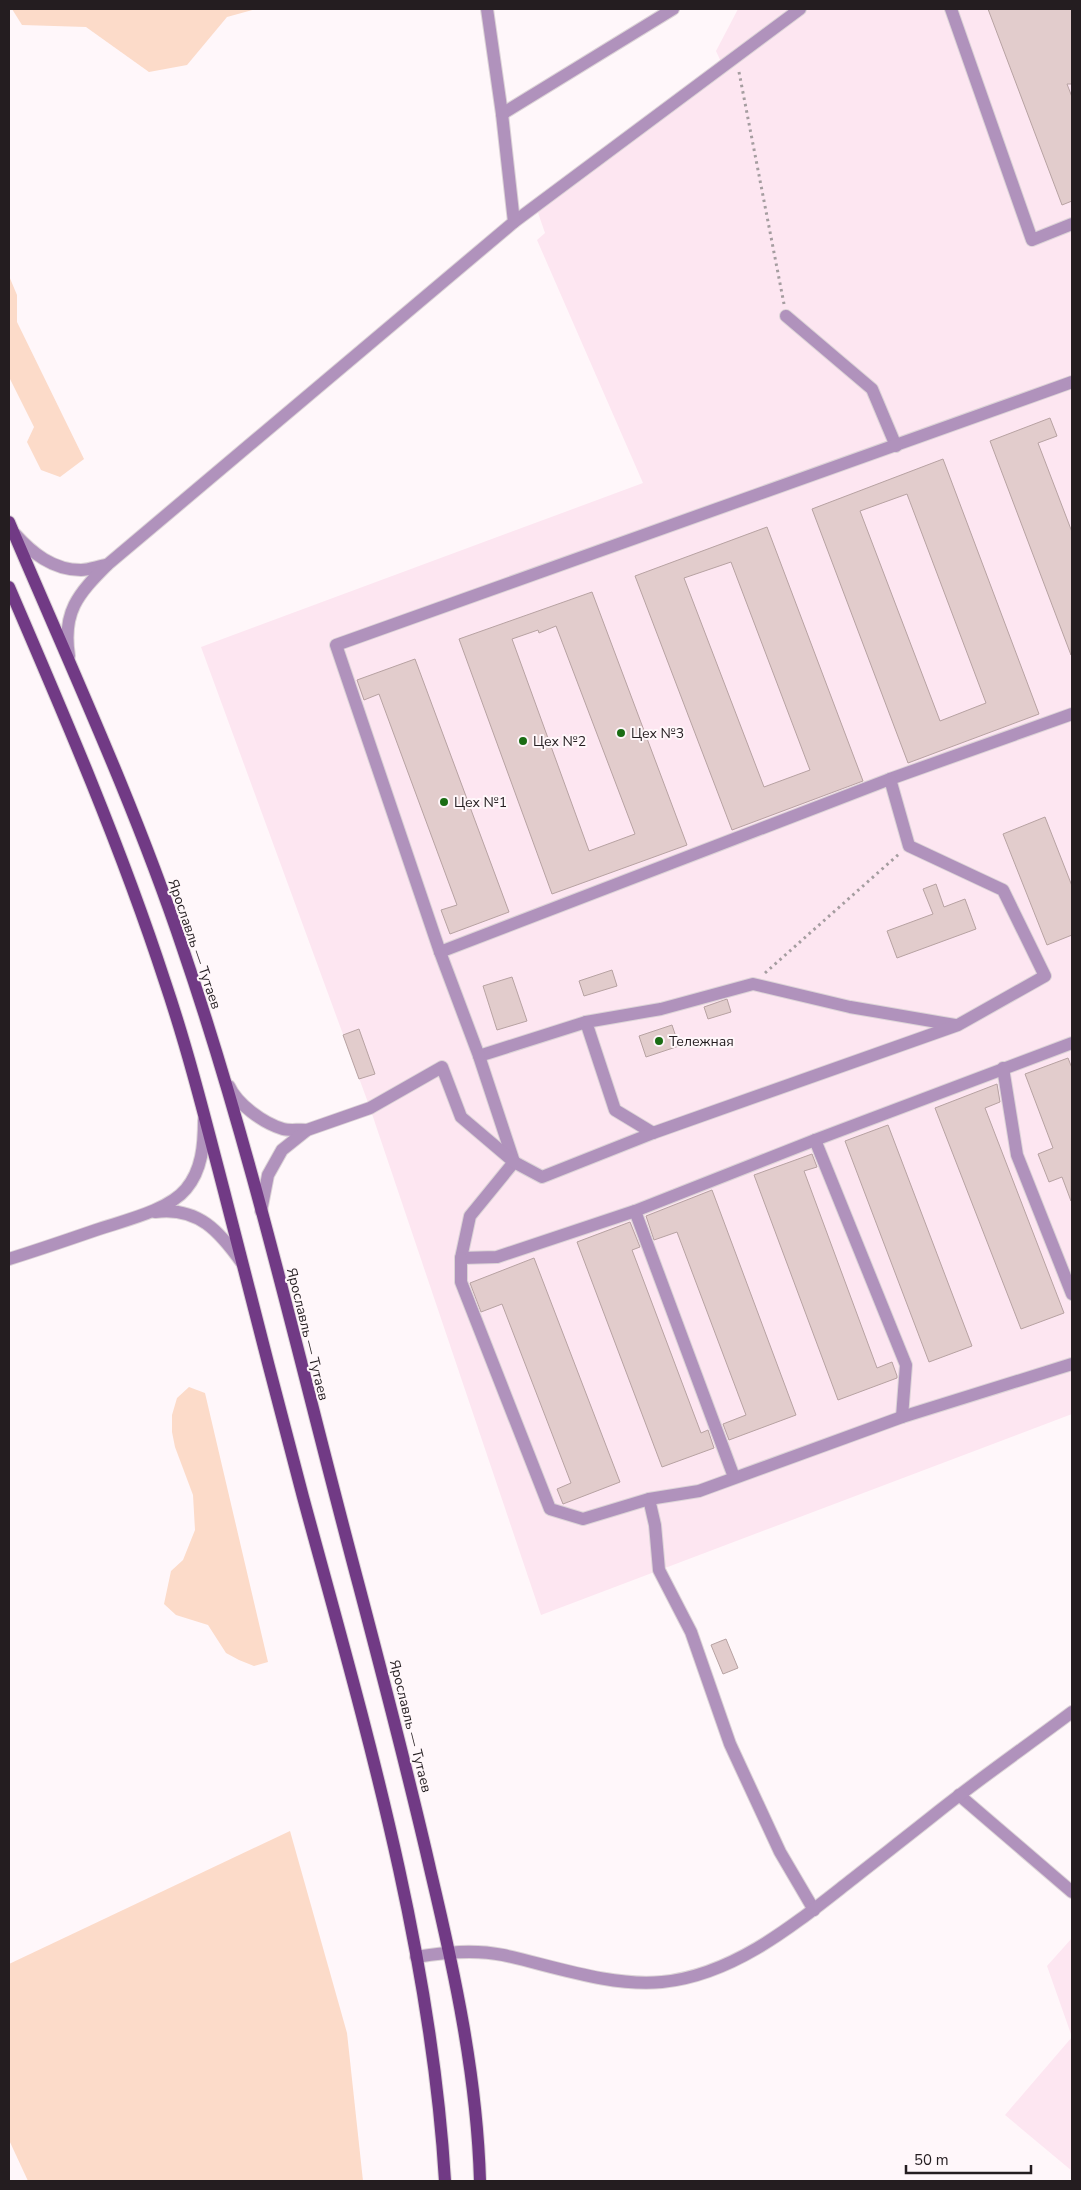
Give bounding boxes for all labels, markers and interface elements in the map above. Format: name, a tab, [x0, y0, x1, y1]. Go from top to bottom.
place label: Цех №3	[631, 724, 684, 743]
marker: Цех №3	[615, 727, 627, 739]
place label: Цех №2	[533, 732, 586, 751]
marker: Цех №2	[517, 735, 529, 747]
place label: Цех №1	[454, 793, 507, 812]
marker: Цех №1	[438, 796, 450, 808]
street label: Ярославль — Тутаев	[163, 877, 226, 1012]
place label: Тележная	[669, 1032, 734, 1051]
marker: Тележная	[653, 1035, 665, 1047]
street label: Ярославль — Тутаев	[282, 1266, 333, 1403]
street label: Ярославль — Тутаев	[385, 1658, 436, 1795]
scale bar	[906, 2142, 1031, 2174]
text: 50 m	[914, 2150, 949, 2170]

